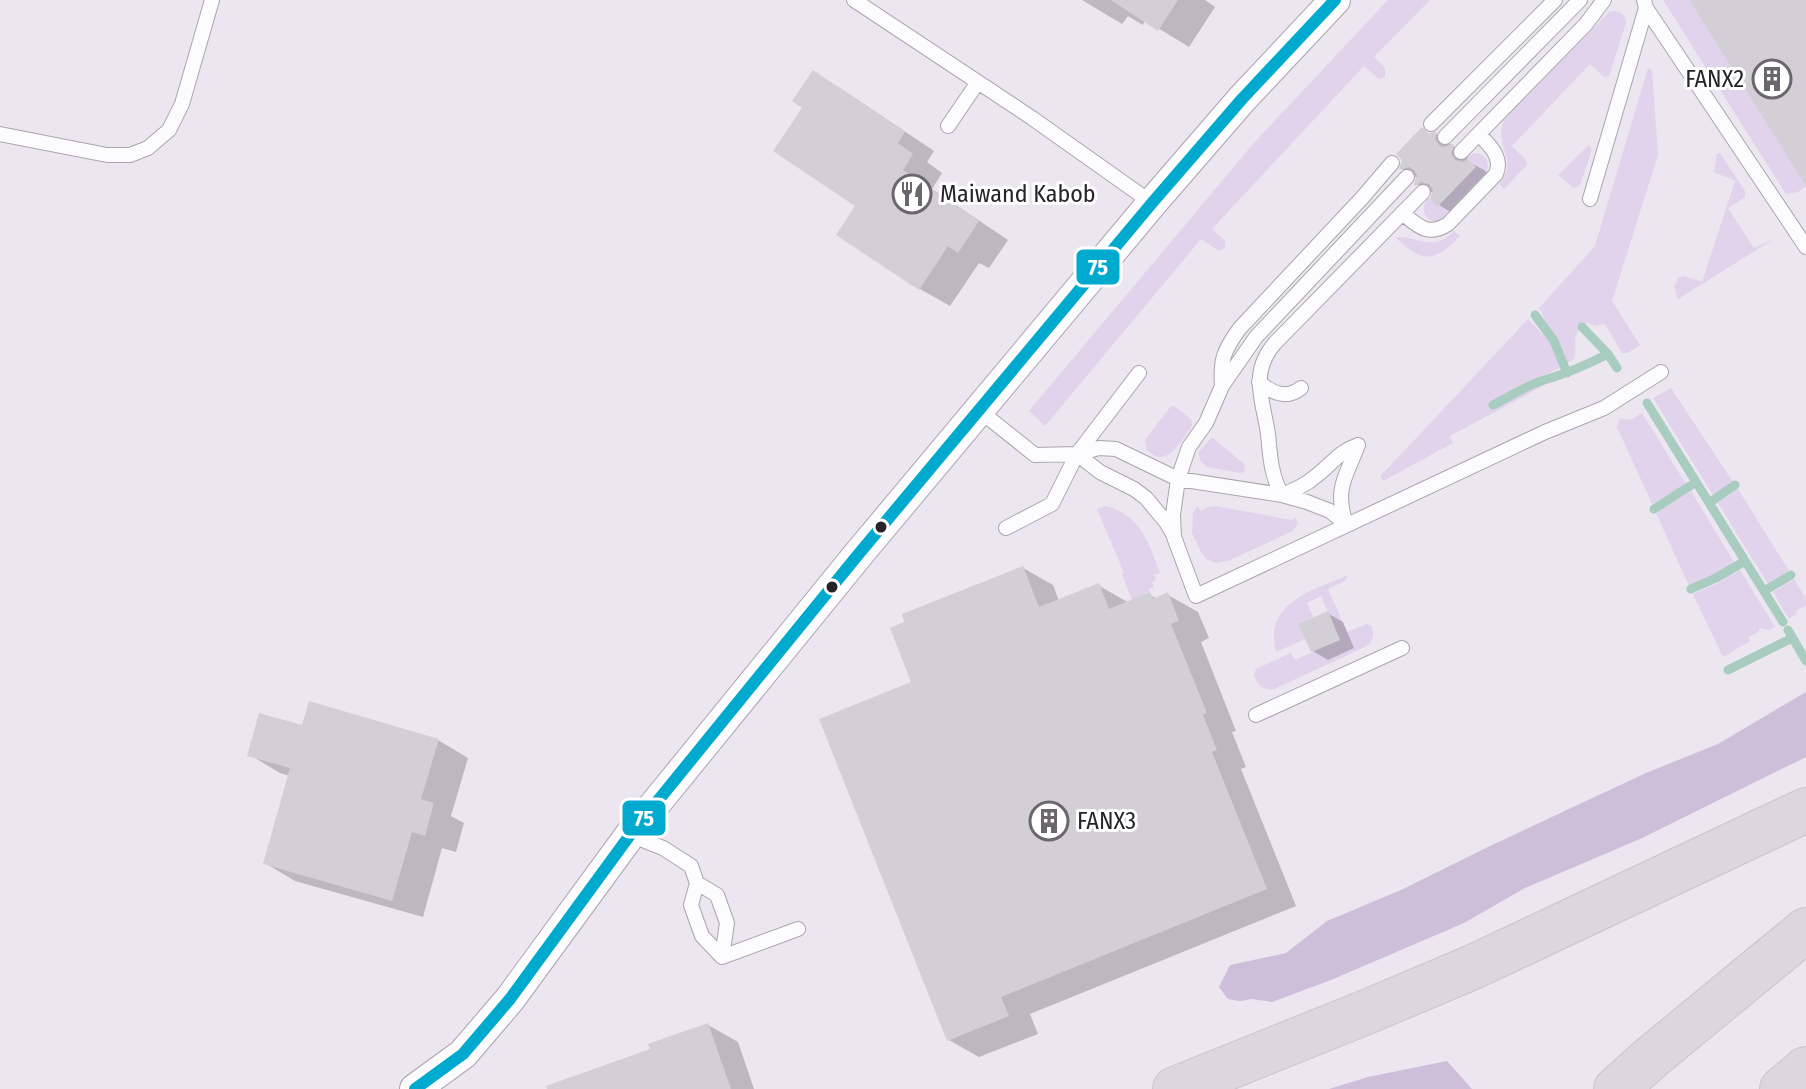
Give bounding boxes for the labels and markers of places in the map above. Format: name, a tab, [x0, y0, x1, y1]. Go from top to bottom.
building icon: FANX2	[1751, 58, 1793, 100]
place label: FANX2	[1685, 65, 1744, 93]
restaurant icon: Maiwand Kabob	[891, 173, 933, 215]
place label: Maiwand Kabob	[940, 180, 1096, 208]
unlabelled marker	[873, 519, 889, 535]
unlabelled marker	[824, 579, 840, 595]
building icon: FANX3	[1028, 800, 1070, 842]
place label: FANX3	[1077, 807, 1136, 835]

